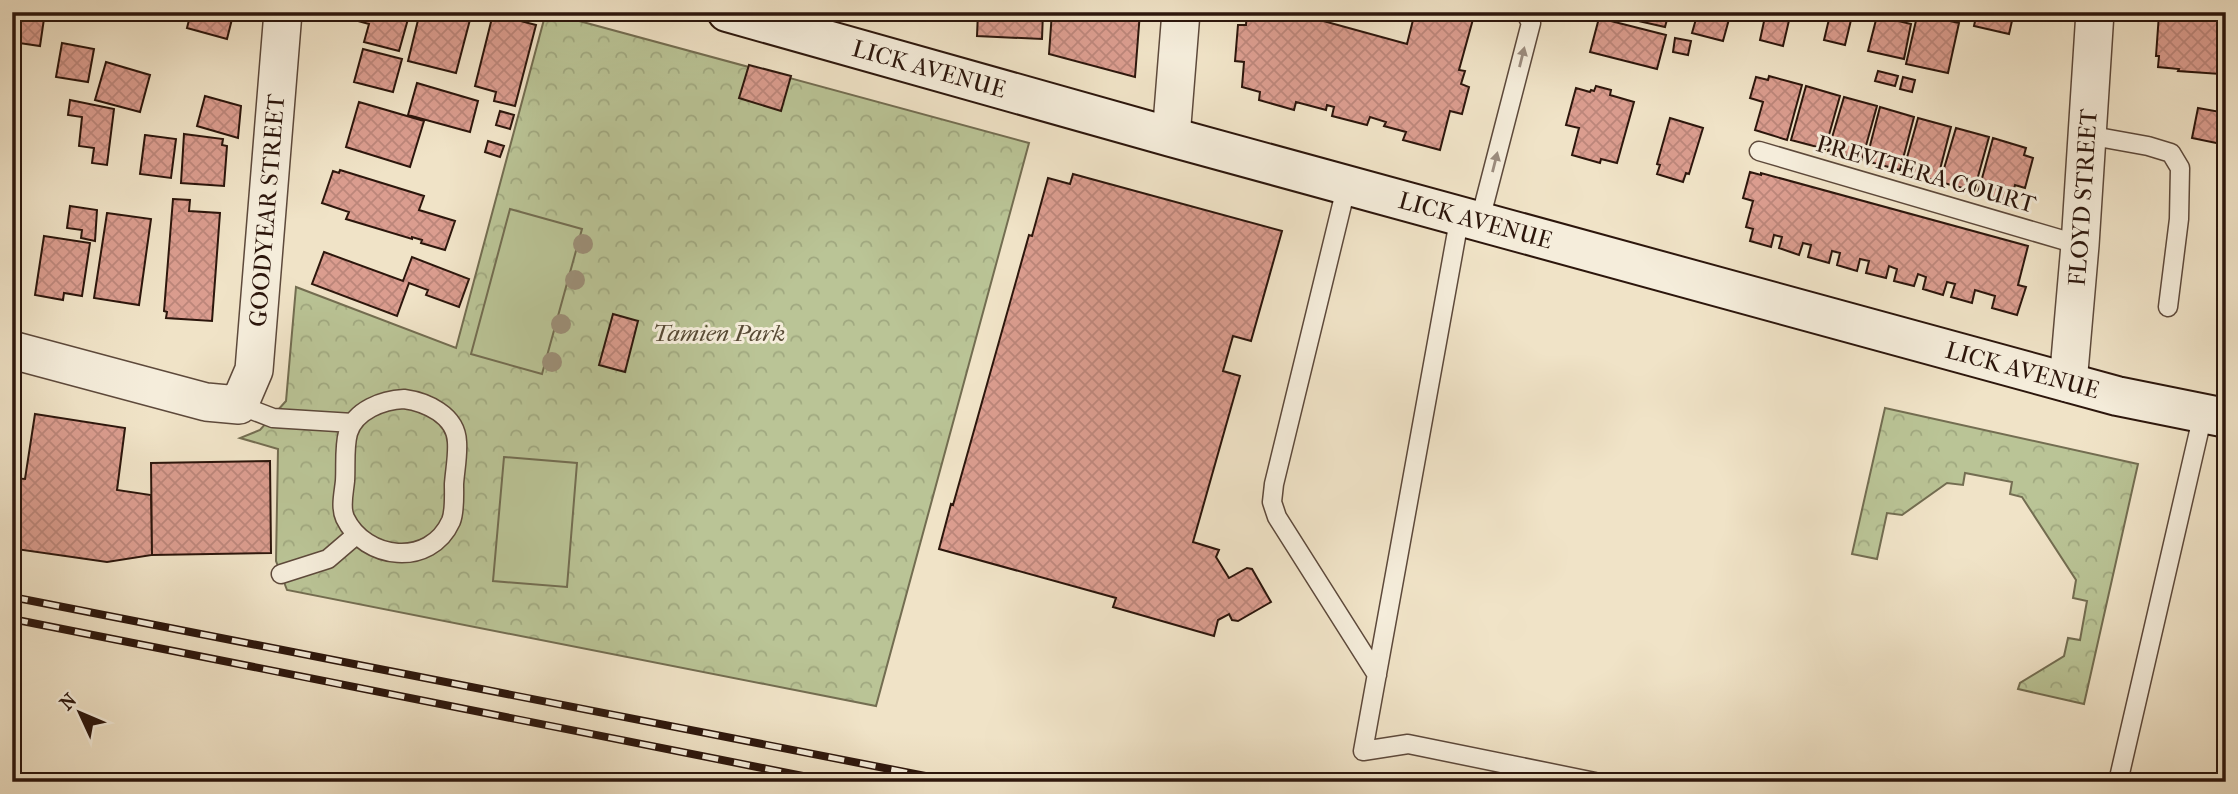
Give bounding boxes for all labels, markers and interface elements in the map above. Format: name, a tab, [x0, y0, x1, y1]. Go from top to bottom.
street label: LICK AVENUE	[849, 34, 1009, 104]
one-way arrow	[1517, 46, 1528, 68]
street label: GOODYEAR STREET	[244, 92, 290, 328]
street label: FLOYD STREET	[2062, 107, 2103, 287]
street label: PREVITERA COURT	[1813, 129, 2040, 219]
one-way arrow	[1490, 151, 1501, 173]
street label: LICK AVENUE	[1396, 186, 1556, 255]
park label: Tamien Park	[653, 319, 785, 347]
street label: LICK AVENUE	[1942, 336, 2102, 405]
north arrow	[46, 678, 116, 748]
text: N	[56, 689, 82, 715]

